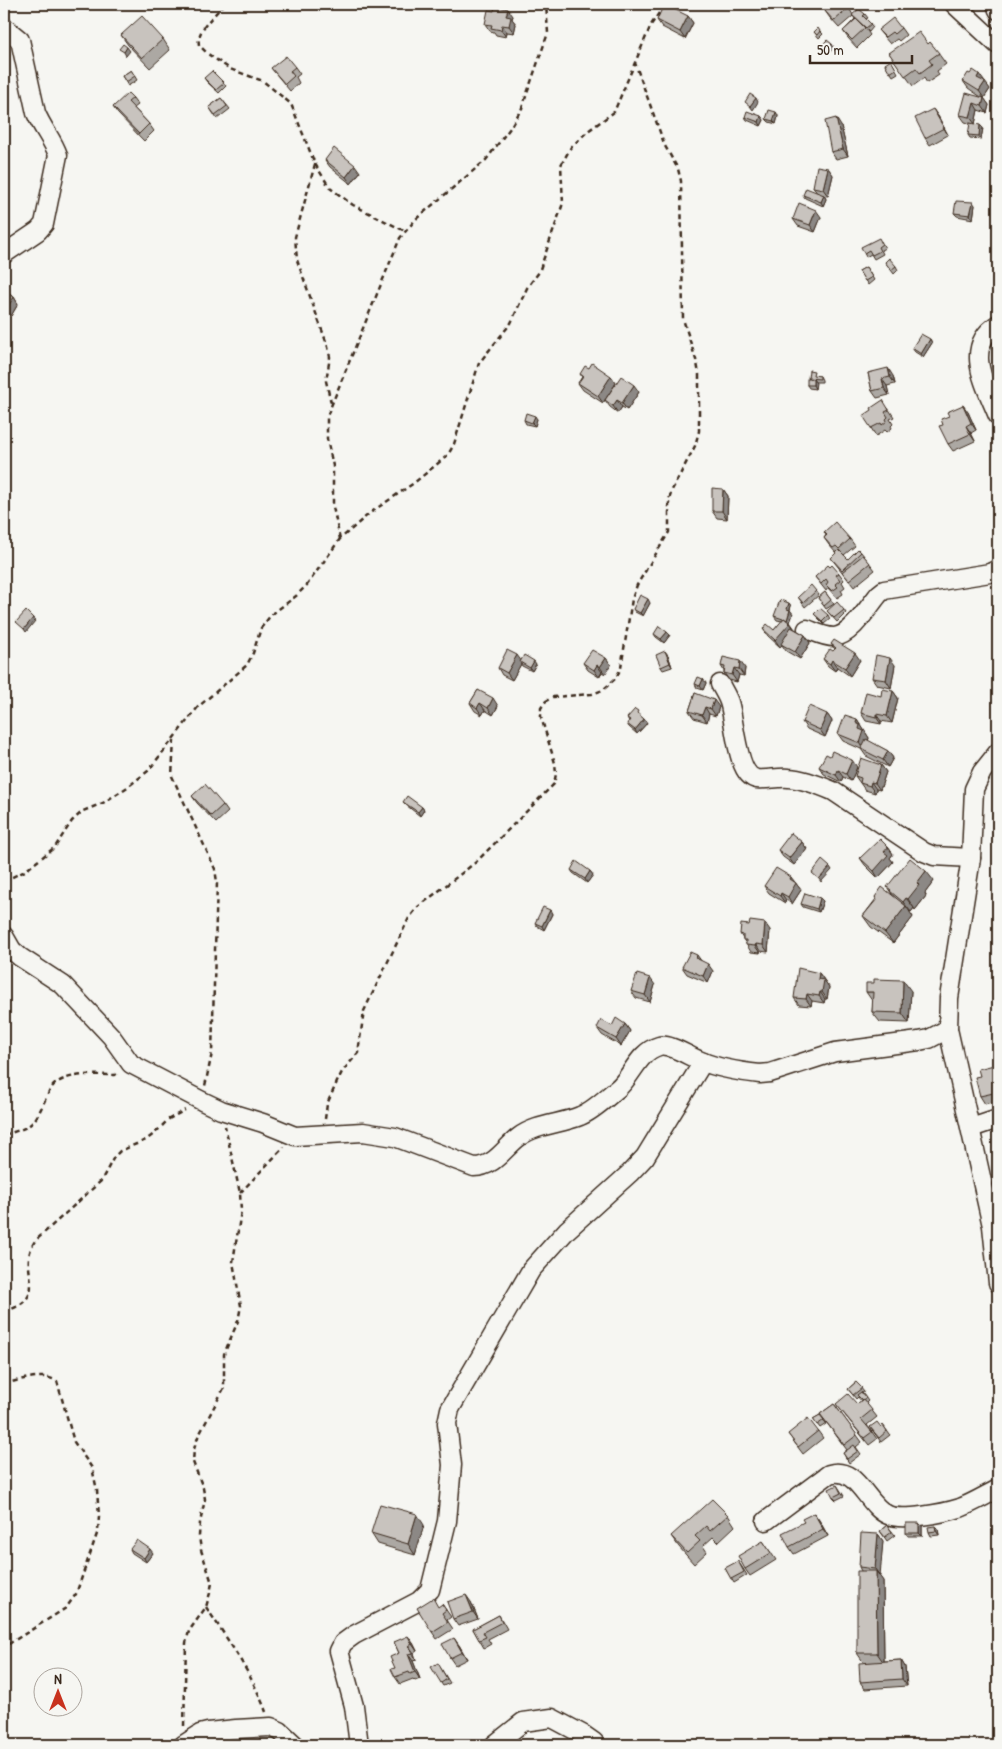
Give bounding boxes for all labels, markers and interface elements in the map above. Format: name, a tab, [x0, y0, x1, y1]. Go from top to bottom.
scale bar	[810, 32, 912, 64]
text: 50 m	[817, 39, 844, 60]
north arrow	[32, 1666, 82, 1716]
text: N	[54, 1669, 62, 1688]

